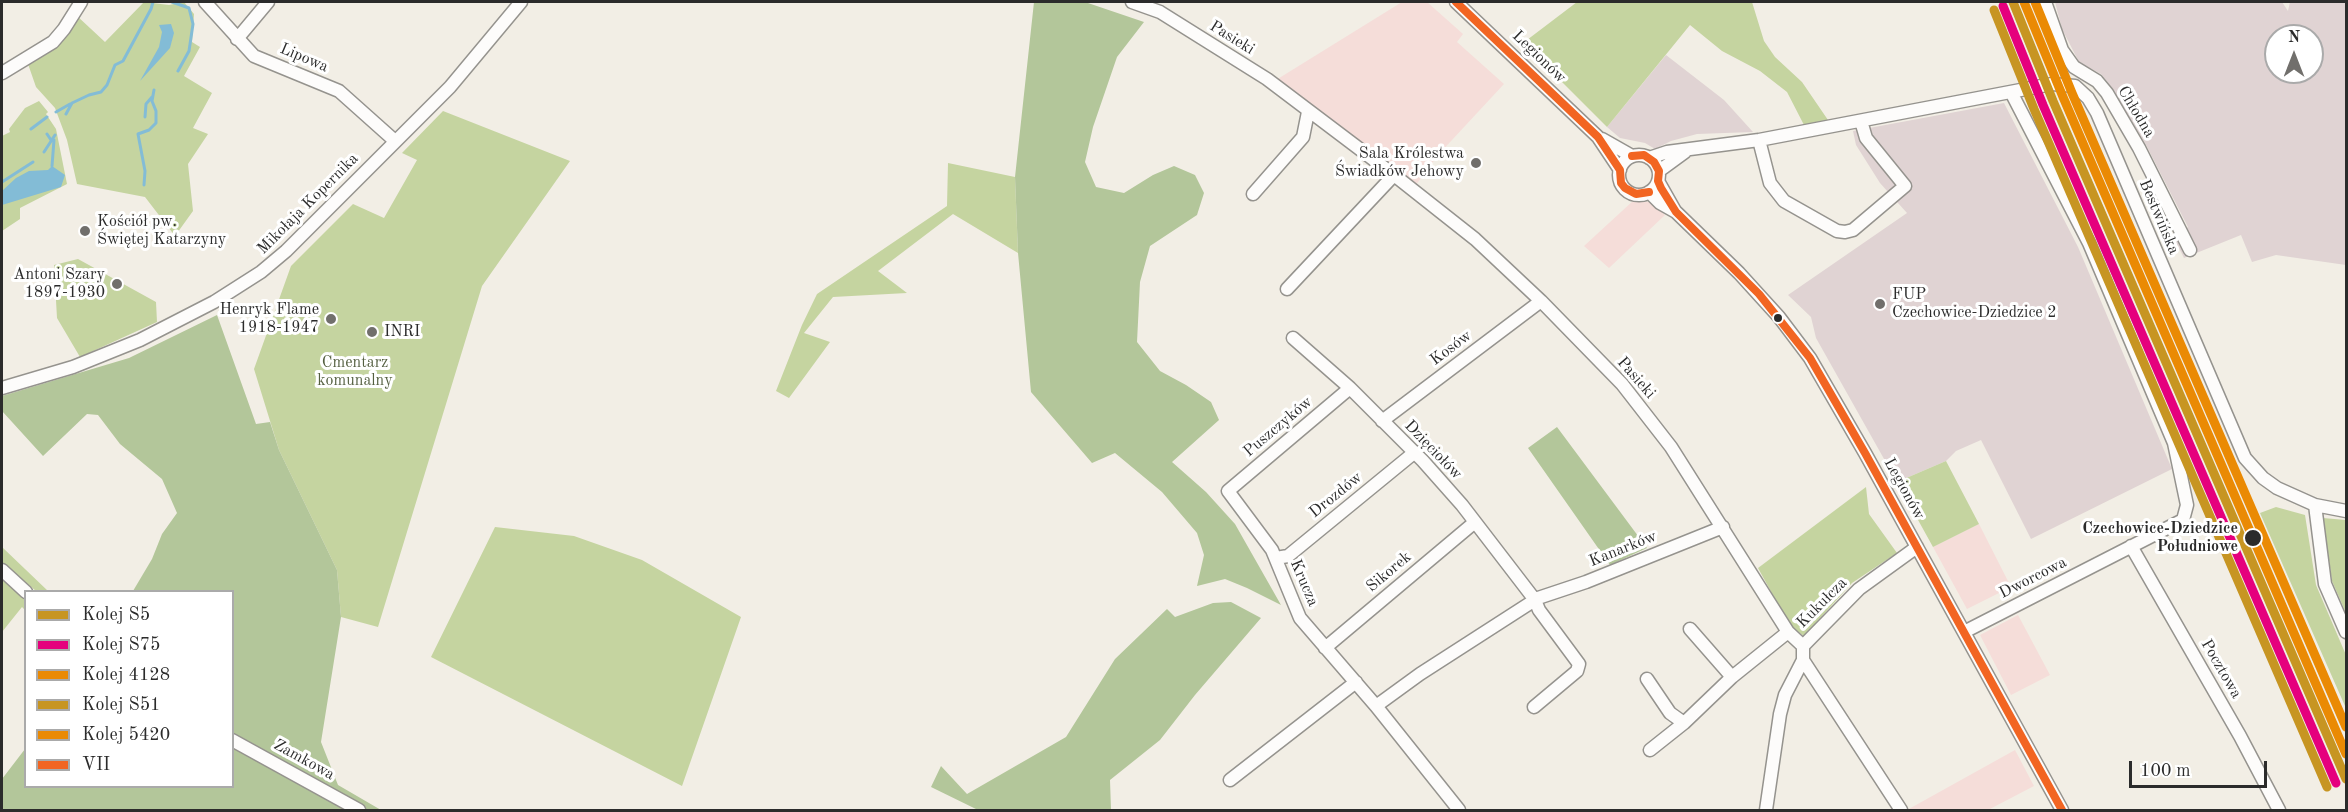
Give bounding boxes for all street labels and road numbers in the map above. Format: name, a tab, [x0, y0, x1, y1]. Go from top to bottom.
street label: Pasieki	[1206, 17, 1258, 59]
street label: Legionów	[1508, 27, 1570, 87]
street label: Lipowa	[277, 39, 331, 77]
street label: Chłodna	[2113, 83, 2159, 141]
street label: Mikołaja Kopernika	[253, 149, 363, 259]
street label: Bestwińska	[2135, 177, 2183, 257]
street label: Kosów	[1426, 326, 1476, 370]
street label: Pasieki	[1613, 353, 1659, 403]
street label: Puszczyków	[1240, 393, 1316, 461]
street label: Dzięciołów	[1400, 416, 1466, 484]
street label: Legionów	[1879, 455, 1929, 523]
street label: Drozdów	[1306, 468, 1366, 522]
street label: Kanarków	[1586, 527, 1660, 571]
street label: Sikorek	[1363, 548, 1415, 596]
street label: Dworcowa	[1996, 553, 2070, 603]
street label: Krucza	[1286, 557, 1322, 609]
street label: Kukułcza	[1793, 574, 1851, 632]
street label: Pocztowa	[2196, 636, 2246, 702]
street label: Zamkowa	[270, 735, 338, 785]

